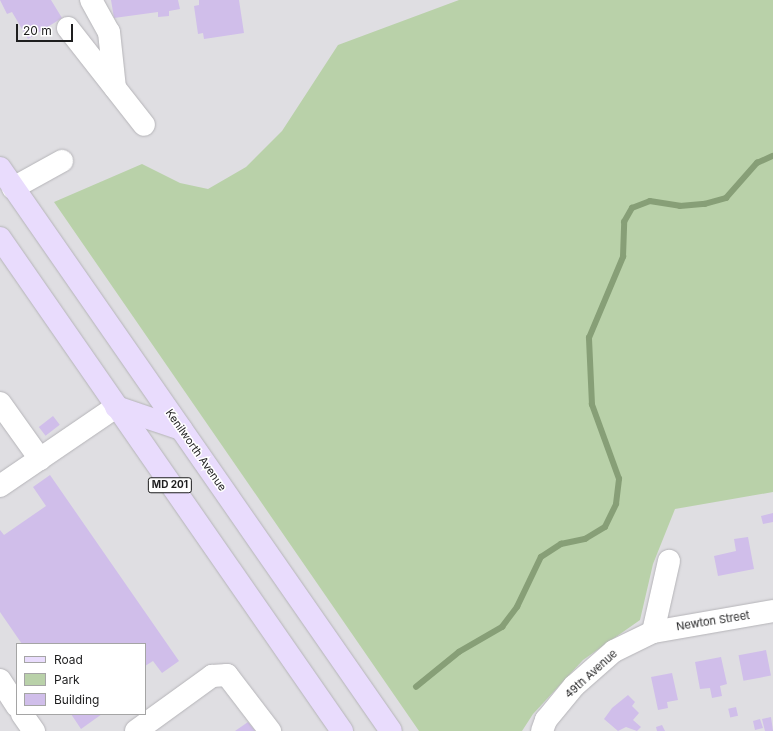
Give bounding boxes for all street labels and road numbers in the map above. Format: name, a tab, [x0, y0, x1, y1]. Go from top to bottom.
street label: Kenilworth Avenue	[163, 407, 229, 493]
road number: MD 201	[147, 477, 193, 493]
street label: Newton Street	[675, 609, 751, 633]
street label: 49th Avenue	[562, 647, 620, 701]

